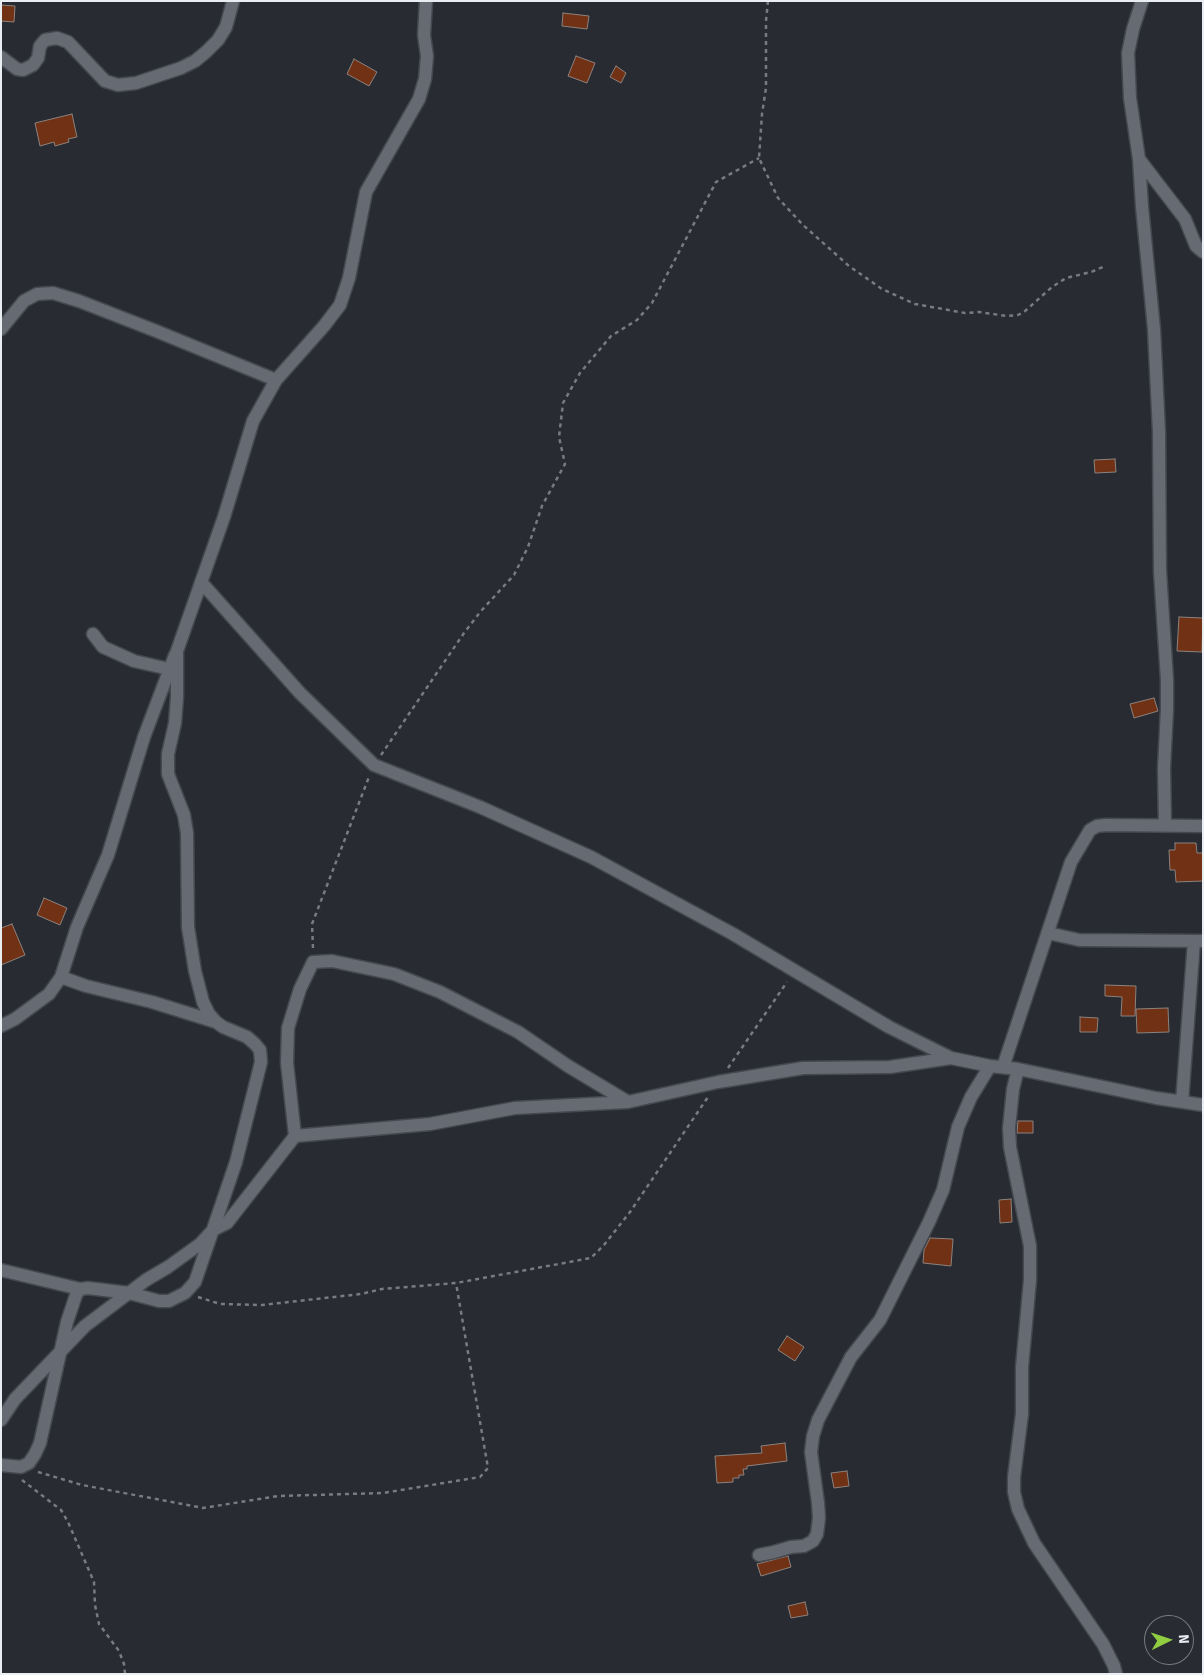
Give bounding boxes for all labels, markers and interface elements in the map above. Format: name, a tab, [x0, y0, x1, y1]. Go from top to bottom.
north arrow	[1144, 1615, 1194, 1665]
text: N	[1175, 1634, 1192, 1644]

